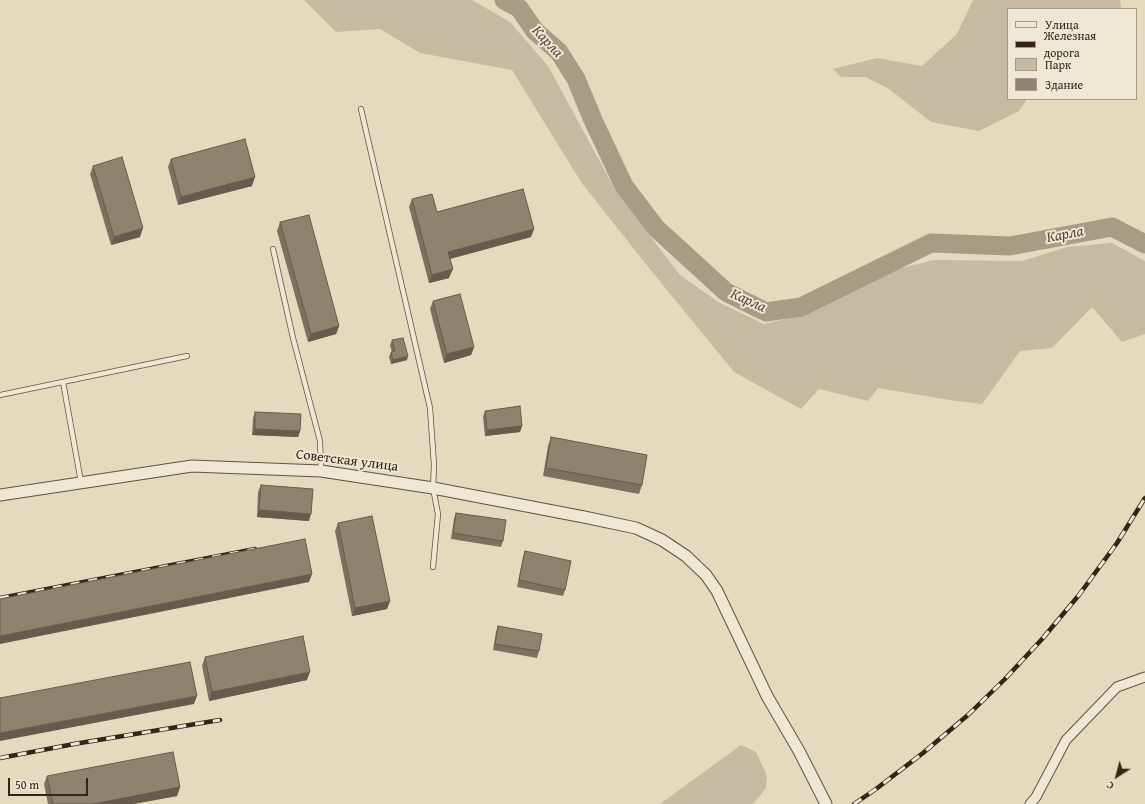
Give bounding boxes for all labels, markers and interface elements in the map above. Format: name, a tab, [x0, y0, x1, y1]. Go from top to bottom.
legend	[1007, 8, 1137, 100]
text: Улица	[1045, 16, 1079, 33]
water label: Карла	[528, 22, 566, 62]
text: Железная дорога	[1044, 27, 1096, 61]
text: Парк	[1045, 56, 1071, 73]
text: Здание	[1045, 76, 1083, 93]
water label: Карла	[1045, 223, 1085, 247]
water label: Карла	[727, 285, 769, 317]
street label: Советская улица	[295, 446, 399, 476]
north arrow	[1097, 756, 1137, 796]
scale bar	[10, 770, 90, 796]
text: 50 m	[15, 776, 39, 793]
text: С	[1103, 777, 1117, 794]

